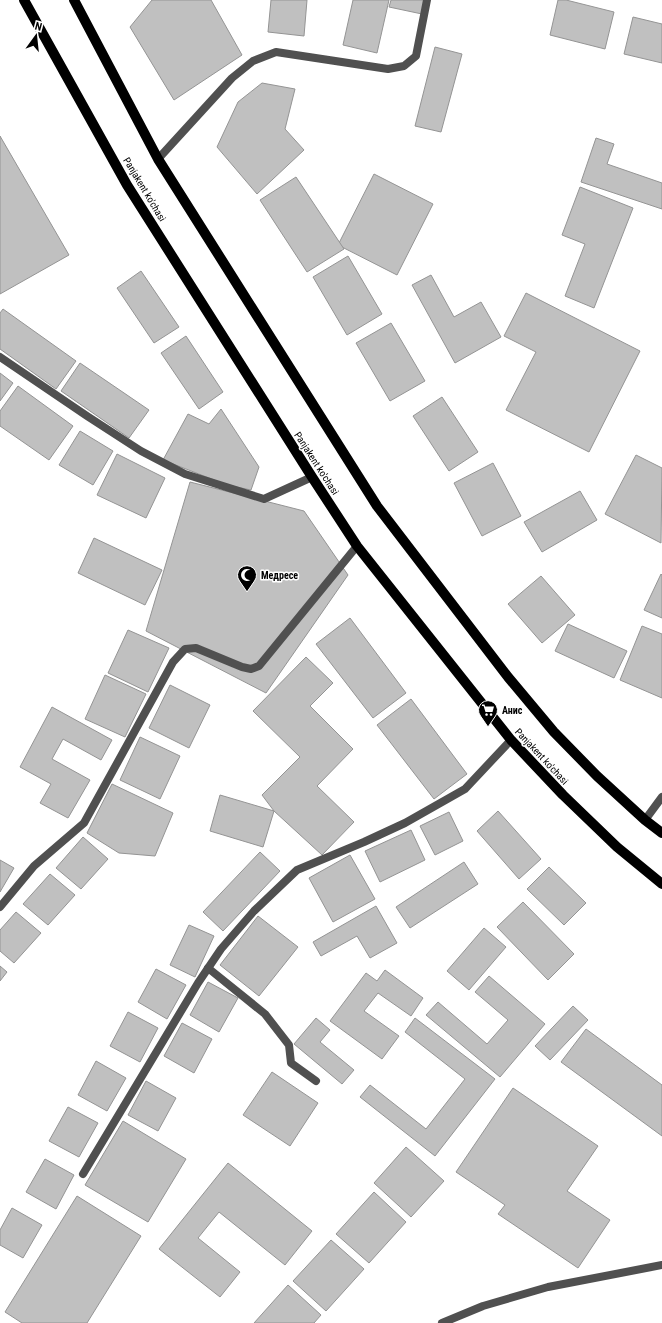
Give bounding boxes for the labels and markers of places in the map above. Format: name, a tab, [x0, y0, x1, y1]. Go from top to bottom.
mosque icon: Медресе	[236, 564, 258, 592]
place label: Медресе	[261, 570, 298, 581]
supermarket icon: Анис	[477, 699, 499, 727]
place label: Анис	[502, 705, 523, 716]

